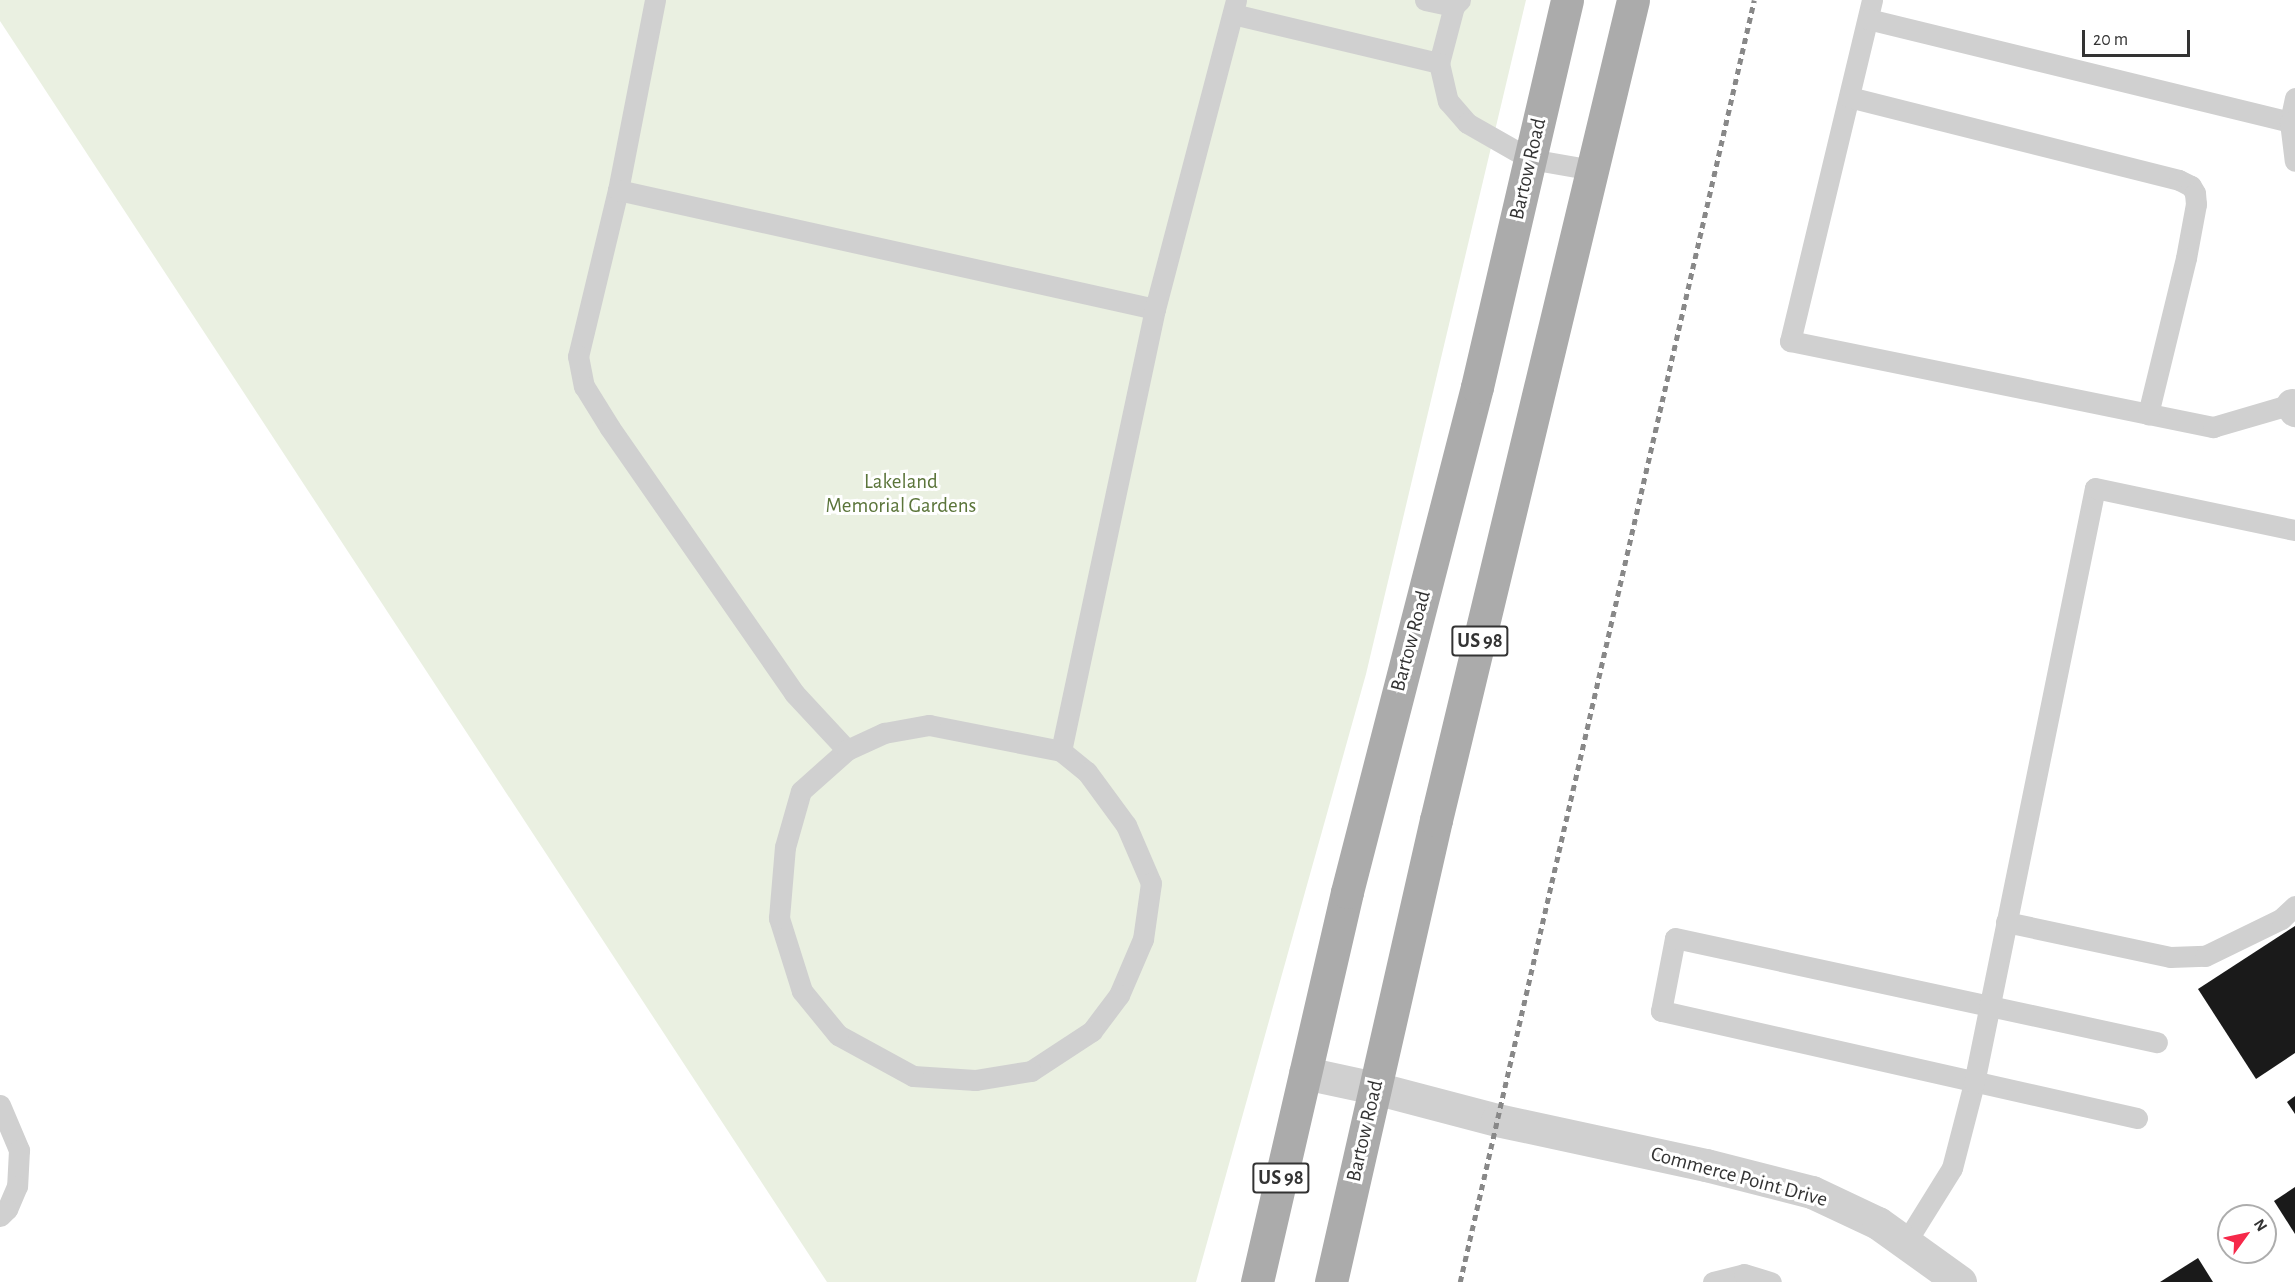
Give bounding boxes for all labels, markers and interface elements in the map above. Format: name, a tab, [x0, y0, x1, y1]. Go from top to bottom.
scale bar	[2085, 18, 2193, 56]
text: 20 m	[2093, 31, 2128, 49]
street label: Bartow Road	[1504, 116, 1552, 222]
park label: Lakeland Memorial Gardens	[826, 469, 976, 519]
street label: Bartow Road	[1385, 588, 1437, 694]
road number: US 98	[1450, 624, 1510, 658]
street label: Bartow Road	[1341, 1078, 1389, 1184]
street label: Commerce Point Drive	[1648, 1141, 1830, 1213]
road number: US 98	[1251, 1161, 1311, 1195]
north arrow	[2217, 1204, 2277, 1264]
text: N	[2251, 1216, 2270, 1234]

